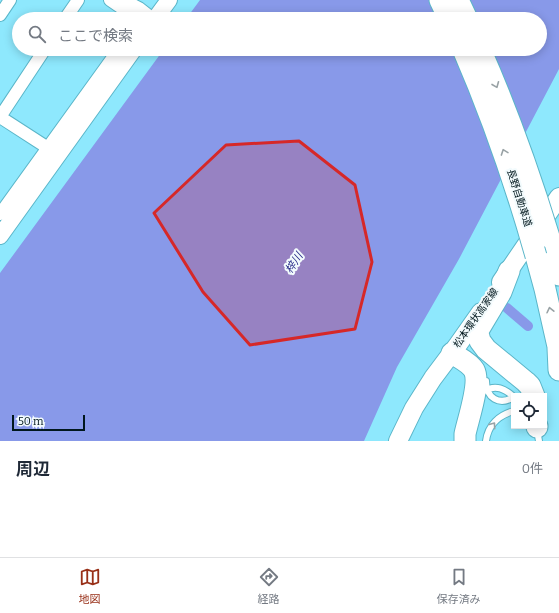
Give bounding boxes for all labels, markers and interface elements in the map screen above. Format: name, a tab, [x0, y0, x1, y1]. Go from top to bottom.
search box	[12, 12, 547, 56]
icon: search	[26, 23, 48, 45]
text: ここで検索	[58, 27, 133, 45]
one-way arrow	[491, 80, 499, 88]
one-way arrow	[500, 148, 508, 155]
street label: 長野自動車道	[504, 168, 534, 228]
water label: 梓川	[283, 249, 306, 276]
street label: 松本環状高家線	[451, 286, 501, 350]
one-way arrow	[547, 307, 555, 313]
map controls	[511, 393, 547, 429]
button: locate	[511, 393, 547, 429]
scale bar	[12, 413, 85, 432]
text: 50 m	[18, 415, 44, 428]
one-way arrow	[488, 422, 495, 429]
text: 周辺	[16, 459, 50, 480]
text: 0件	[522, 461, 543, 476]
tab: 地図	[79, 566, 101, 606]
tab: 経路	[258, 566, 280, 606]
tab: 保存済み	[437, 566, 481, 606]

